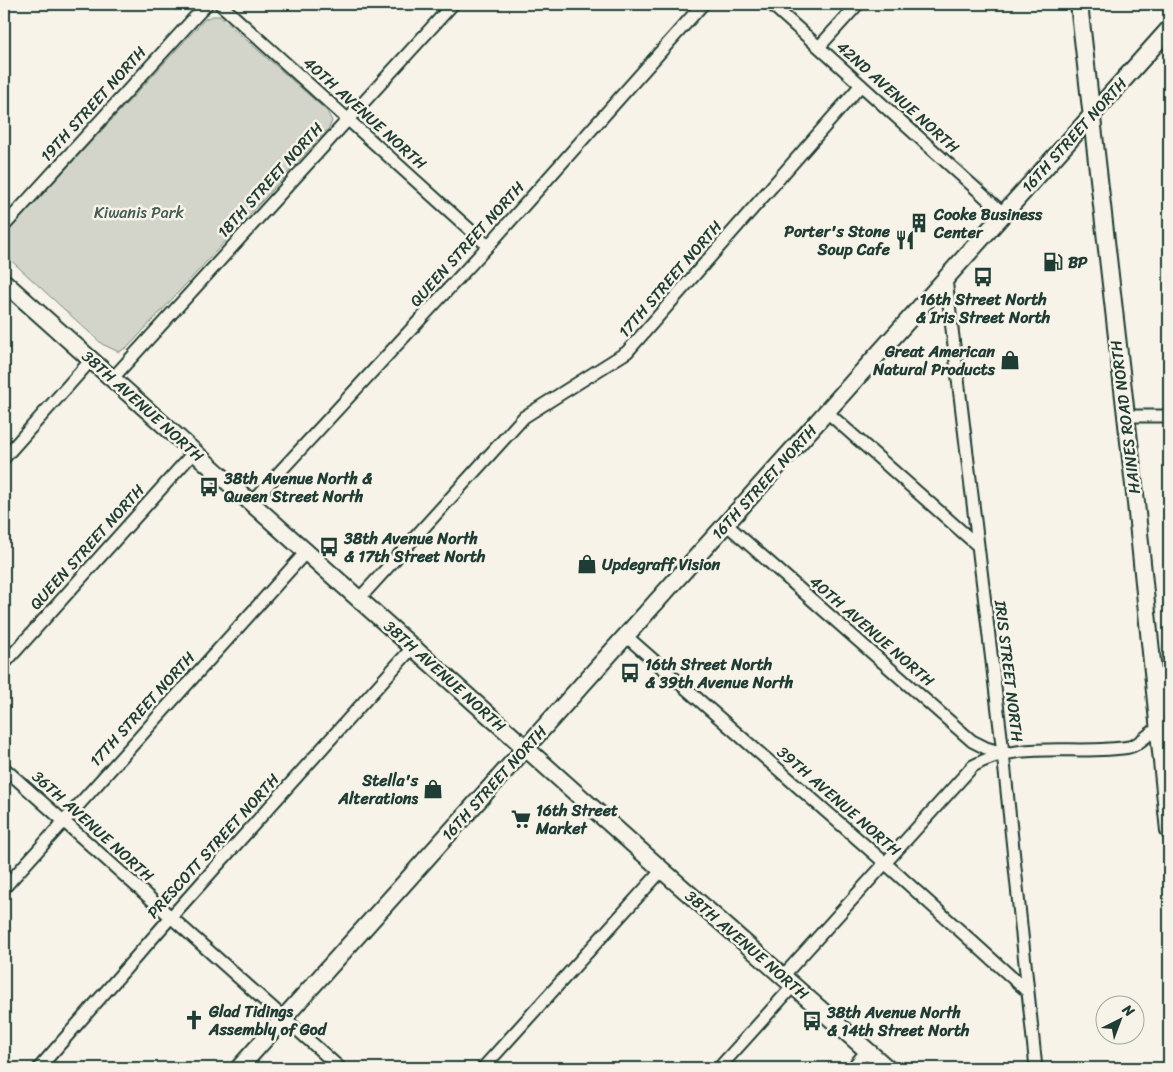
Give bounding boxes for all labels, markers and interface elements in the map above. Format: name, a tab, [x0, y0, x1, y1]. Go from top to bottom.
street label: 42ND AVENUE NORTH	[829, 33, 967, 161]
street label: 19TH STREET NORTH	[33, 39, 154, 169]
street label: 40TH AVENUE NORTH	[296, 49, 434, 177]
street label: 16TH STREET NORTH	[1014, 70, 1135, 200]
street label: 18TH STREET NORTH	[210, 115, 331, 245]
street label: QUEEN STREET NORTH	[402, 174, 532, 314]
park label: Kiwanis Park	[94, 198, 184, 227]
place label: Cooke Business Center	[933, 200, 1043, 247]
building icon: Cooke Business Center	[908, 212, 930, 234]
street label: 17TH STREET NORTH	[611, 213, 730, 344]
place label: Porter's Stone Soup Cafe	[784, 217, 891, 264]
restaurant icon: Porter's Stone Soup Cafe	[894, 229, 916, 251]
place label: BP	[1068, 248, 1088, 277]
fuel station icon: BP	[1042, 251, 1064, 273]
bus stop icon: 16th Street North & Iris Street North	[972, 266, 994, 288]
place label: 16th Street North & Iris Street North	[916, 285, 1051, 332]
place label: Great American Natural Products	[872, 337, 996, 384]
street label: HAINES ROAD NORTH	[1101, 338, 1149, 496]
street label: 38TH AVENUE NORTH	[75, 343, 212, 470]
shop icon: Great American Natural Products	[999, 349, 1021, 371]
street label: 16TH STREET NORTH	[704, 417, 825, 547]
place label: 38th Avenue North & Queen Street North	[223, 464, 373, 511]
bus stop icon: 38th Avenue North & Queen Street North	[198, 476, 220, 498]
street label: QUEEN STREET NORTH	[22, 477, 152, 617]
place label: 38th Avenue North & 17th Street North	[343, 524, 486, 571]
bus stop icon: 38th Avenue North & 17th Street North	[318, 536, 340, 558]
place label: Updegraff Vision	[602, 550, 721, 579]
shop icon: Updegraff Vision	[576, 553, 598, 575]
street label: 40TH AVENUE NORTH	[802, 568, 942, 695]
street label: IRIS STREET NORTH	[986, 597, 1032, 744]
street label: 38TH AVENUE NORTH	[377, 613, 514, 740]
street label: 17TH STREET NORTH	[82, 644, 203, 774]
place label: 16th Street North & 39th Avenue North	[645, 650, 794, 697]
bus stop icon: 16th Street North & 39th Avenue North	[619, 662, 641, 684]
street label: 16TH STREET NORTH	[434, 718, 555, 848]
street label: 39TH AVENUE NORTH	[770, 738, 908, 864]
street label: 36TH AVENUE NORTH	[25, 763, 161, 890]
street label: PRESCOTT STREET NORTH	[139, 766, 287, 926]
place label: Stella's Alterations	[337, 766, 419, 813]
shop icon: Stella's Alterations	[422, 778, 444, 800]
place label: 16th Street Market	[535, 796, 618, 843]
supermarket icon: 16th Street Market	[510, 808, 532, 830]
street label: 38TH AVENUE NORTH	[678, 882, 816, 1008]
north arrow	[1096, 994, 1146, 1044]
place label: Glad Tidings Assembly of God	[208, 997, 328, 1044]
place label: 38th Avenue North & 14th Street North	[826, 998, 970, 1045]
text: N	[1116, 998, 1141, 1023]
church icon: Glad Tidings Assembly of God	[183, 1009, 205, 1031]
bus stop icon: 38th Avenue North & 14th Street North	[801, 1010, 823, 1032]

